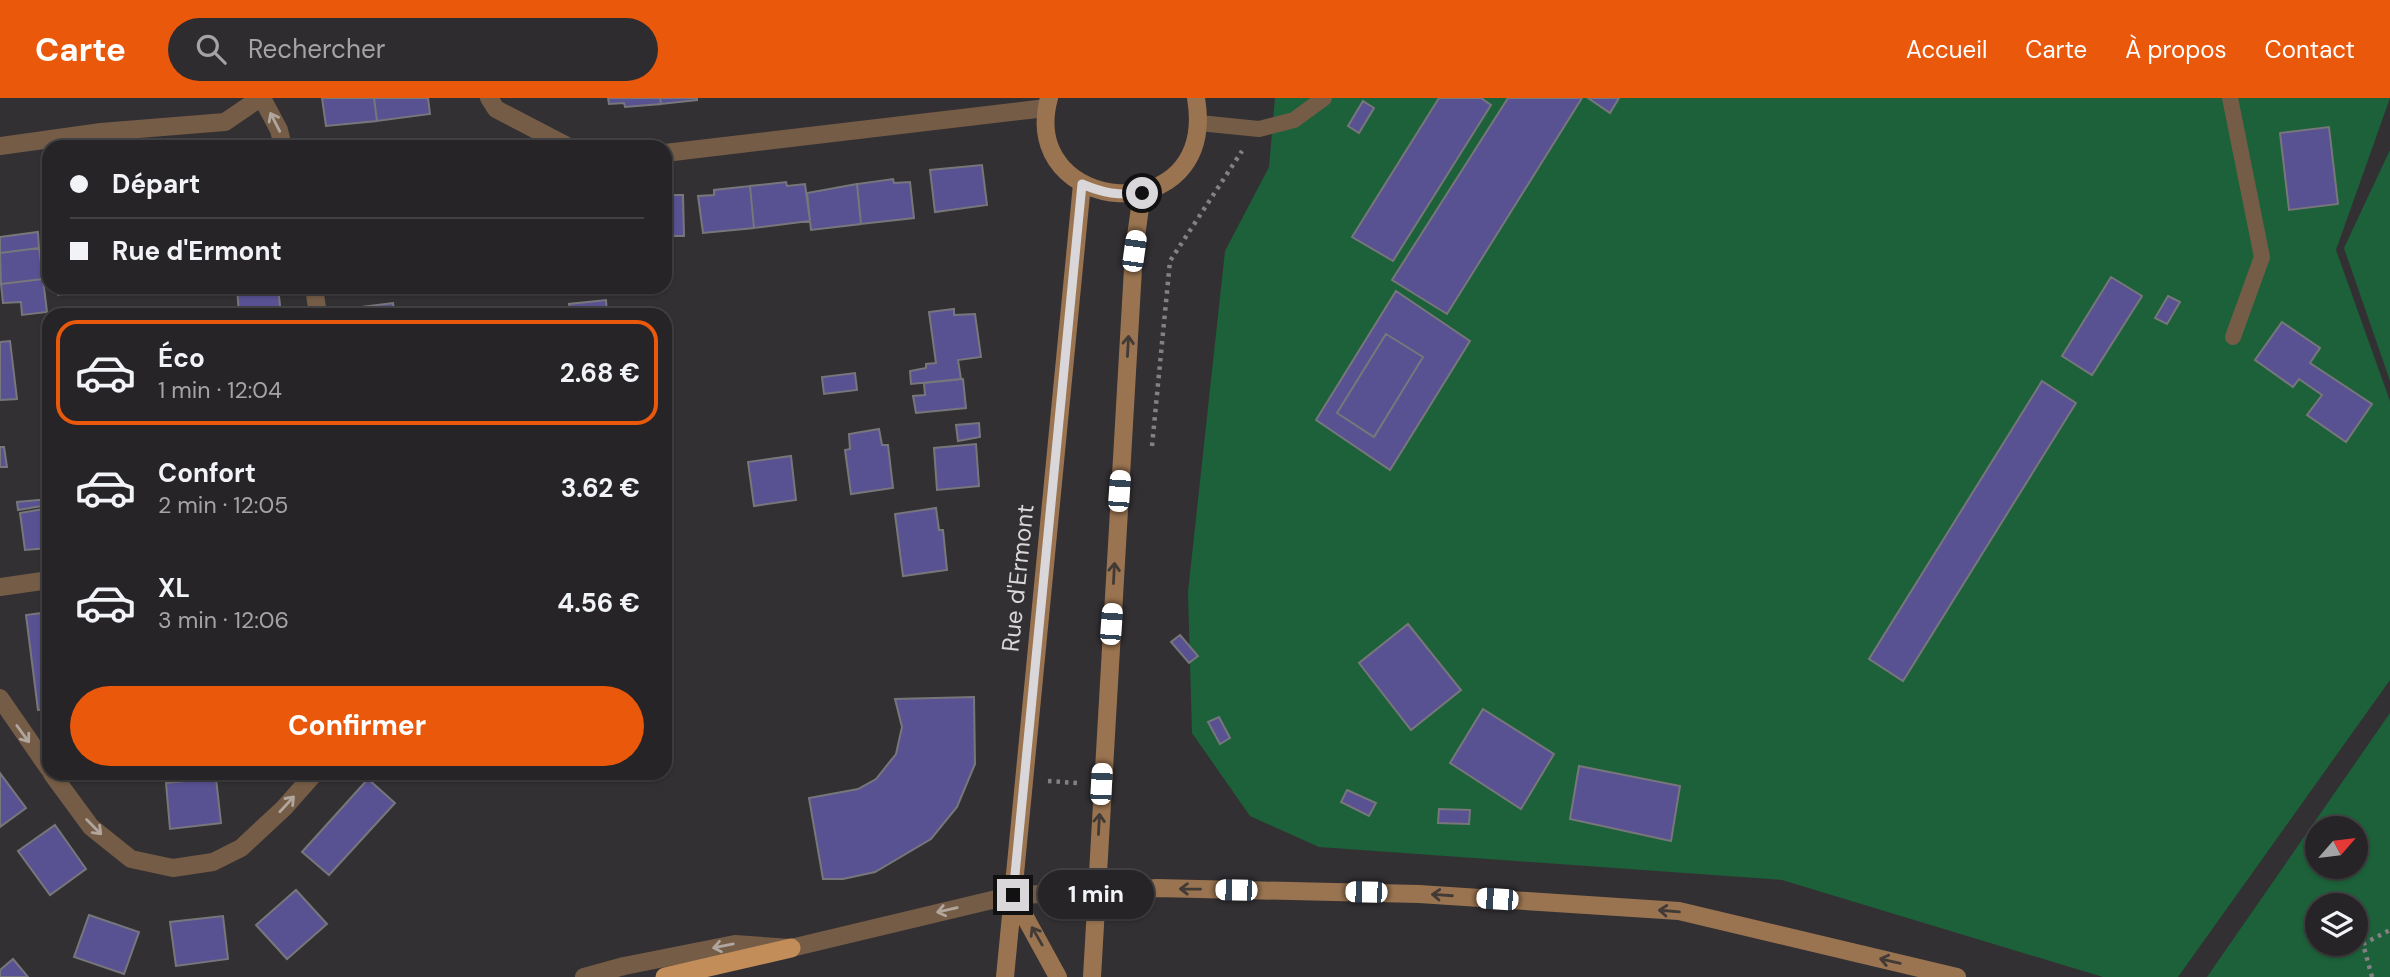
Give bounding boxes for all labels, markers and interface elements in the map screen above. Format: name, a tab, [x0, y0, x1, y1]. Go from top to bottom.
search box	[168, 18, 658, 81]
text: Carte	[35, 28, 126, 71]
icon: search	[192, 30, 230, 68]
text: Rechercher	[248, 32, 385, 66]
text: Accueil	[1906, 34, 1987, 65]
text: Carte	[2025, 34, 2087, 65]
text: À propos	[2125, 34, 2227, 65]
text: Contact	[2265, 34, 2355, 65]
one-way arrow	[267, 112, 281, 133]
text: Départ	[112, 167, 200, 201]
route start	[1126, 177, 1158, 209]
car	[1121, 229, 1148, 273]
text: Rue d'Ermont	[112, 234, 282, 268]
one-way arrow	[1122, 335, 1135, 357]
icon: car	[74, 341, 137, 404]
text: Éco	[158, 341, 205, 375]
text: 2.68 €	[560, 356, 640, 390]
text: 1 min · 12:04	[158, 375, 282, 405]
icon: car	[74, 456, 137, 519]
text: Confort	[158, 456, 256, 490]
car	[1108, 469, 1131, 513]
text: 3.62 €	[561, 471, 640, 505]
text: 2 min · 12:05	[158, 490, 288, 520]
street label: Rue d'Ermont	[994, 503, 1041, 653]
one-way arrow	[1108, 561, 1121, 584]
icon: car	[74, 571, 137, 634]
text: XL	[158, 571, 190, 605]
text: 4.56 €	[557, 586, 640, 620]
car	[1100, 602, 1123, 646]
text: 3 min · 12:06	[158, 605, 289, 635]
button: Confirmer	[70, 686, 644, 766]
one-way arrow	[16, 724, 30, 743]
car	[1090, 762, 1113, 806]
one-way arrow	[279, 795, 295, 813]
one-way arrow	[1093, 813, 1106, 836]
north arrow	[2305, 816, 2368, 878]
map controls	[2305, 816, 2368, 956]
one-way arrow	[85, 819, 102, 836]
callout: 1 min	[1038, 870, 1153, 920]
route end	[997, 879, 1029, 911]
text: 1 min	[1068, 879, 1124, 909]
car	[1215, 879, 1258, 901]
car	[1345, 881, 1388, 903]
one-way arrow	[1179, 882, 1202, 896]
car	[1476, 887, 1519, 911]
one-way arrow	[1431, 888, 1454, 901]
button: layers	[2305, 893, 2368, 956]
one-way arrow	[936, 904, 958, 917]
one-way arrow	[1658, 904, 1681, 917]
one-way arrow	[1030, 926, 1044, 946]
one-way arrow	[712, 940, 735, 954]
one-way arrow	[1880, 954, 1902, 967]

